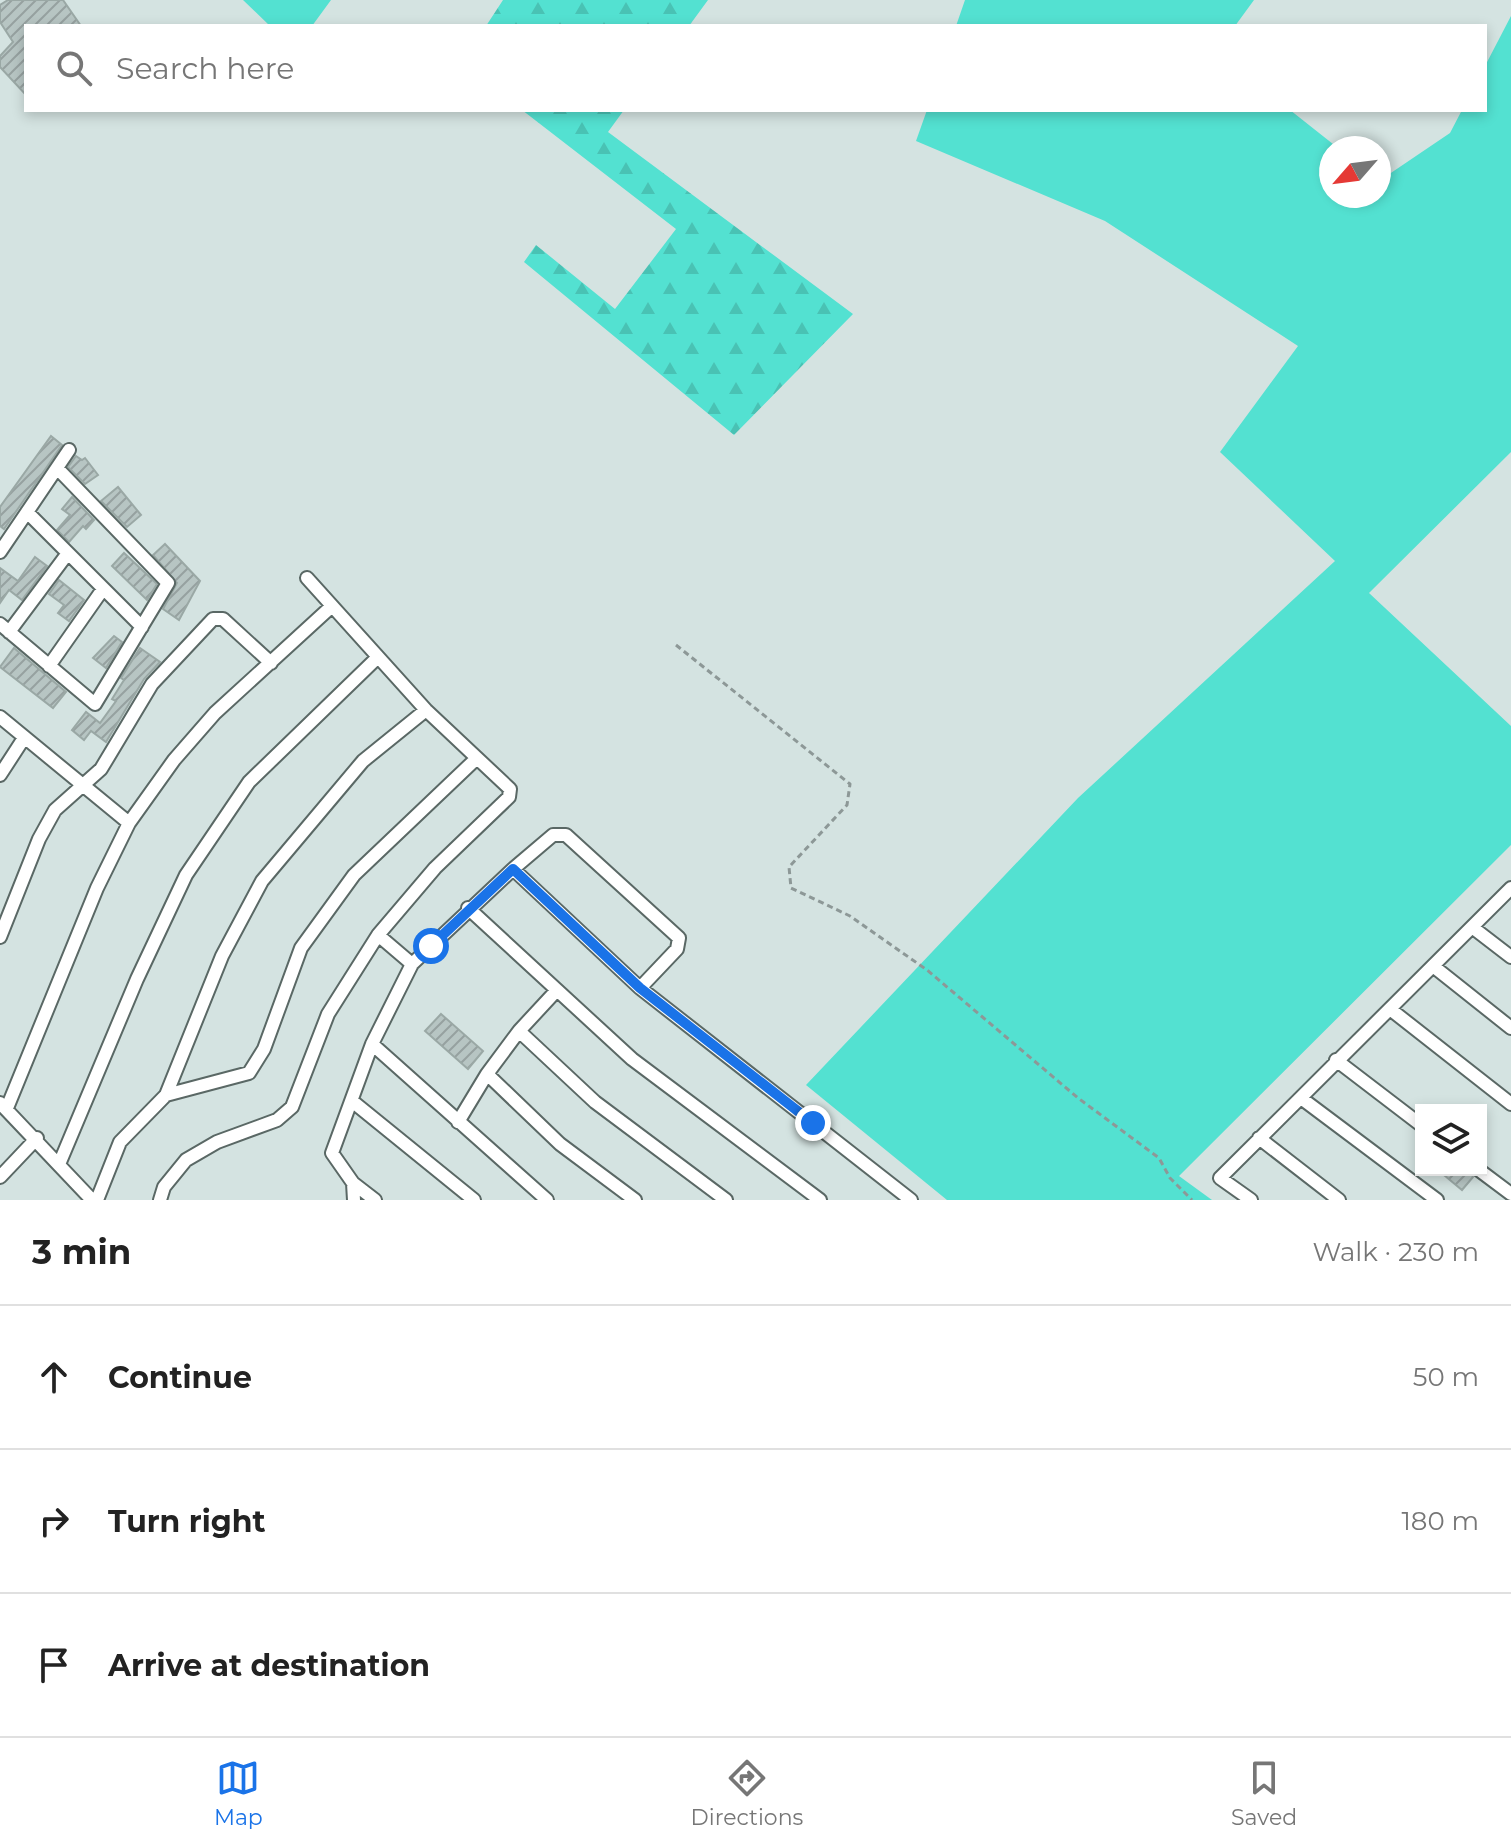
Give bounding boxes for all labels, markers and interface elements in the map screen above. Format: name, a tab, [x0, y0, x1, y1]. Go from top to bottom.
search box	[24, 24, 1487, 112]
icon: search	[52, 46, 96, 90]
text: Search here	[116, 50, 294, 87]
north arrow	[1319, 136, 1391, 208]
route start	[413, 928, 449, 964]
map controls	[1415, 1104, 1487, 1176]
button: layers	[1415, 1104, 1487, 1176]
route end	[795, 1105, 831, 1141]
text: 3 min	[32, 1231, 131, 1273]
text: Walk · 230 m	[1312, 1236, 1479, 1268]
icon: ahead	[32, 1355, 76, 1399]
text: Continue	[108, 1359, 252, 1396]
text: 50 m	[1413, 1361, 1479, 1393]
icon: right	[32, 1499, 76, 1543]
text: Turn right	[108, 1503, 265, 1540]
text: 180 m	[1401, 1505, 1479, 1537]
icon: arrive	[32, 1643, 76, 1687]
text: Arrive at destination	[108, 1647, 430, 1684]
tab: Map	[214, 1756, 263, 1831]
tab: Directions	[691, 1756, 803, 1831]
tab: Saved	[1231, 1756, 1297, 1831]

